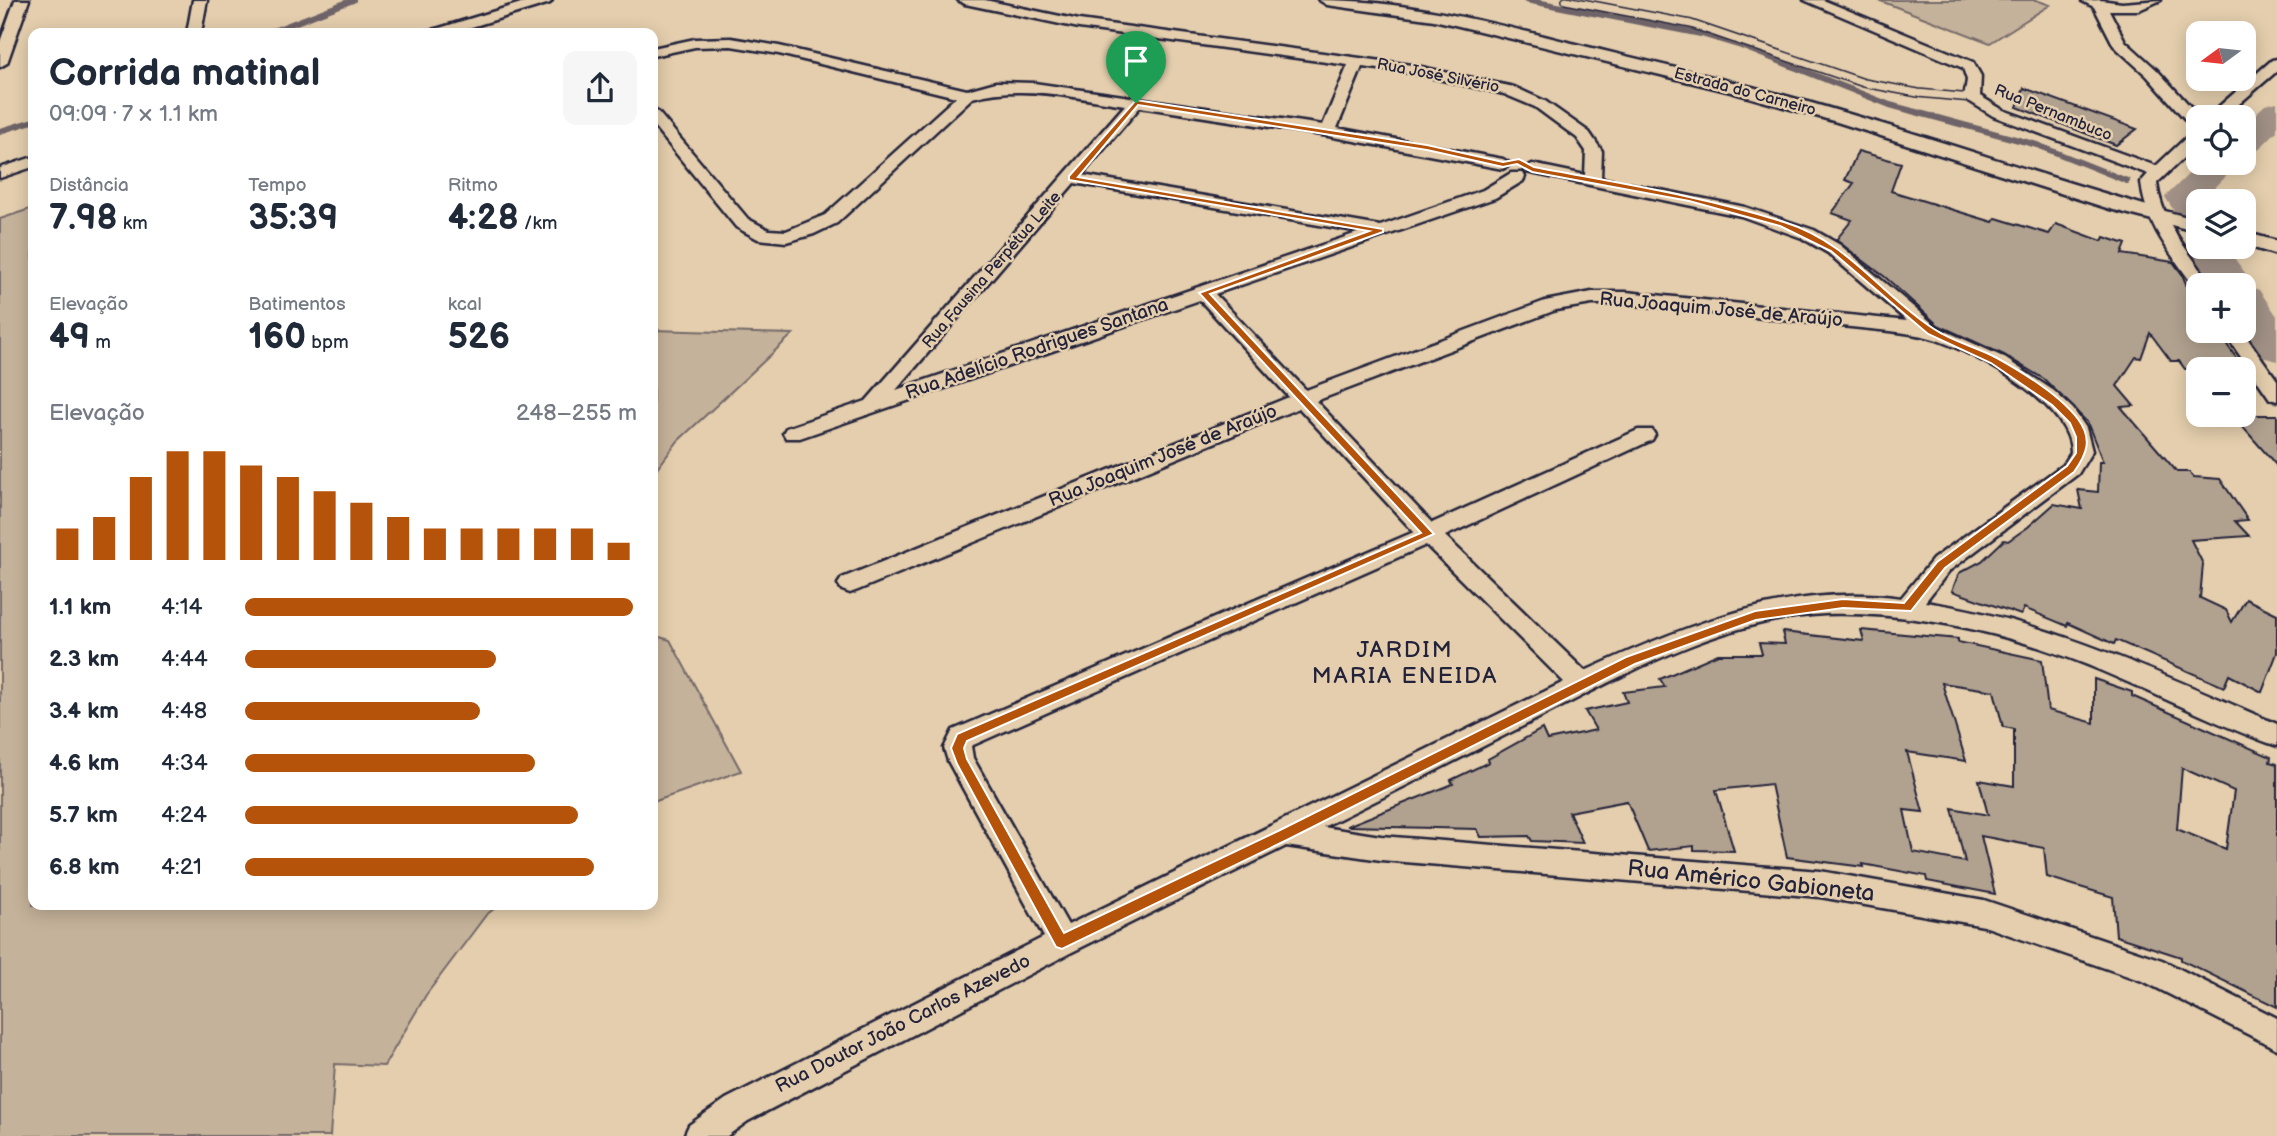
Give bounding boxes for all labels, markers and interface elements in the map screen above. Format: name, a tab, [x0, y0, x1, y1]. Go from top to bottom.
north arrow	[2186, 21, 2256, 91]
map controls	[2186, 21, 2256, 427]
pin	[1106, 31, 1166, 103]
icon: arrive	[1117, 42, 1155, 80]
text: Corrida matinal	[49, 51, 320, 96]
button: share	[563, 51, 637, 125]
street label: Rua José Silvério	[1375, 55, 1501, 97]
street label: Estrada do Carneiro	[1672, 64, 1818, 120]
street label: Rua Pernambuco	[1991, 81, 2115, 145]
text: 09:09 · 7 × 1.1 km	[49, 100, 218, 128]
button: locate	[2186, 105, 2256, 175]
text: Distância	[49, 174, 129, 197]
text: Tempo	[248, 174, 307, 197]
text: Ritmo	[448, 174, 498, 197]
street label: Rua Fausina Perpétua Leite	[919, 187, 1066, 352]
button: layers	[2186, 189, 2256, 259]
text: 7.98	[49, 197, 118, 240]
text: 35:39	[248, 197, 338, 240]
text: 4:28	[448, 197, 519, 240]
text: km	[118, 212, 148, 235]
text: /km	[519, 212, 557, 235]
button: +	[2186, 273, 2256, 343]
street label: Rua Joaquim José de Araújo	[1598, 288, 1844, 332]
text: Elevação	[49, 293, 128, 316]
text: Batimentos	[248, 293, 346, 316]
text: kcal	[448, 293, 482, 316]
street label: Rua Adelício Rodrigues Santana	[903, 293, 1171, 405]
text: 49	[49, 316, 90, 359]
text: 160	[248, 316, 306, 359]
text: 526	[448, 316, 510, 359]
text: m	[90, 331, 111, 354]
text: bpm	[306, 331, 349, 354]
button: −	[2186, 357, 2256, 427]
text: Elevação	[49, 399, 145, 427]
text: 248–255 m	[516, 399, 637, 427]
street label: Rua Joaquim José de Araújo	[1045, 400, 1281, 512]
text: 1.1 km	[49, 593, 111, 621]
text: 4:14	[161, 593, 203, 621]
district label: JARDIM MARIA ENEIDA	[1312, 636, 1498, 690]
text: 2.3 km	[49, 645, 119, 673]
text: 4:44	[161, 645, 208, 673]
text: 3.4 km	[49, 697, 119, 725]
text: 4:48	[161, 697, 207, 725]
text: 4.6 km	[49, 749, 119, 777]
text: 4:34	[161, 749, 208, 777]
text: 5.7 km	[49, 801, 118, 829]
text: 4:24	[161, 801, 207, 829]
text: 6.8 km	[49, 853, 120, 881]
text: 4:21	[161, 853, 202, 881]
street label: Rua Américo Gabioneta	[1626, 854, 1876, 908]
street label: Rua Doutor João Carlos Azevedo	[772, 950, 1034, 1098]

